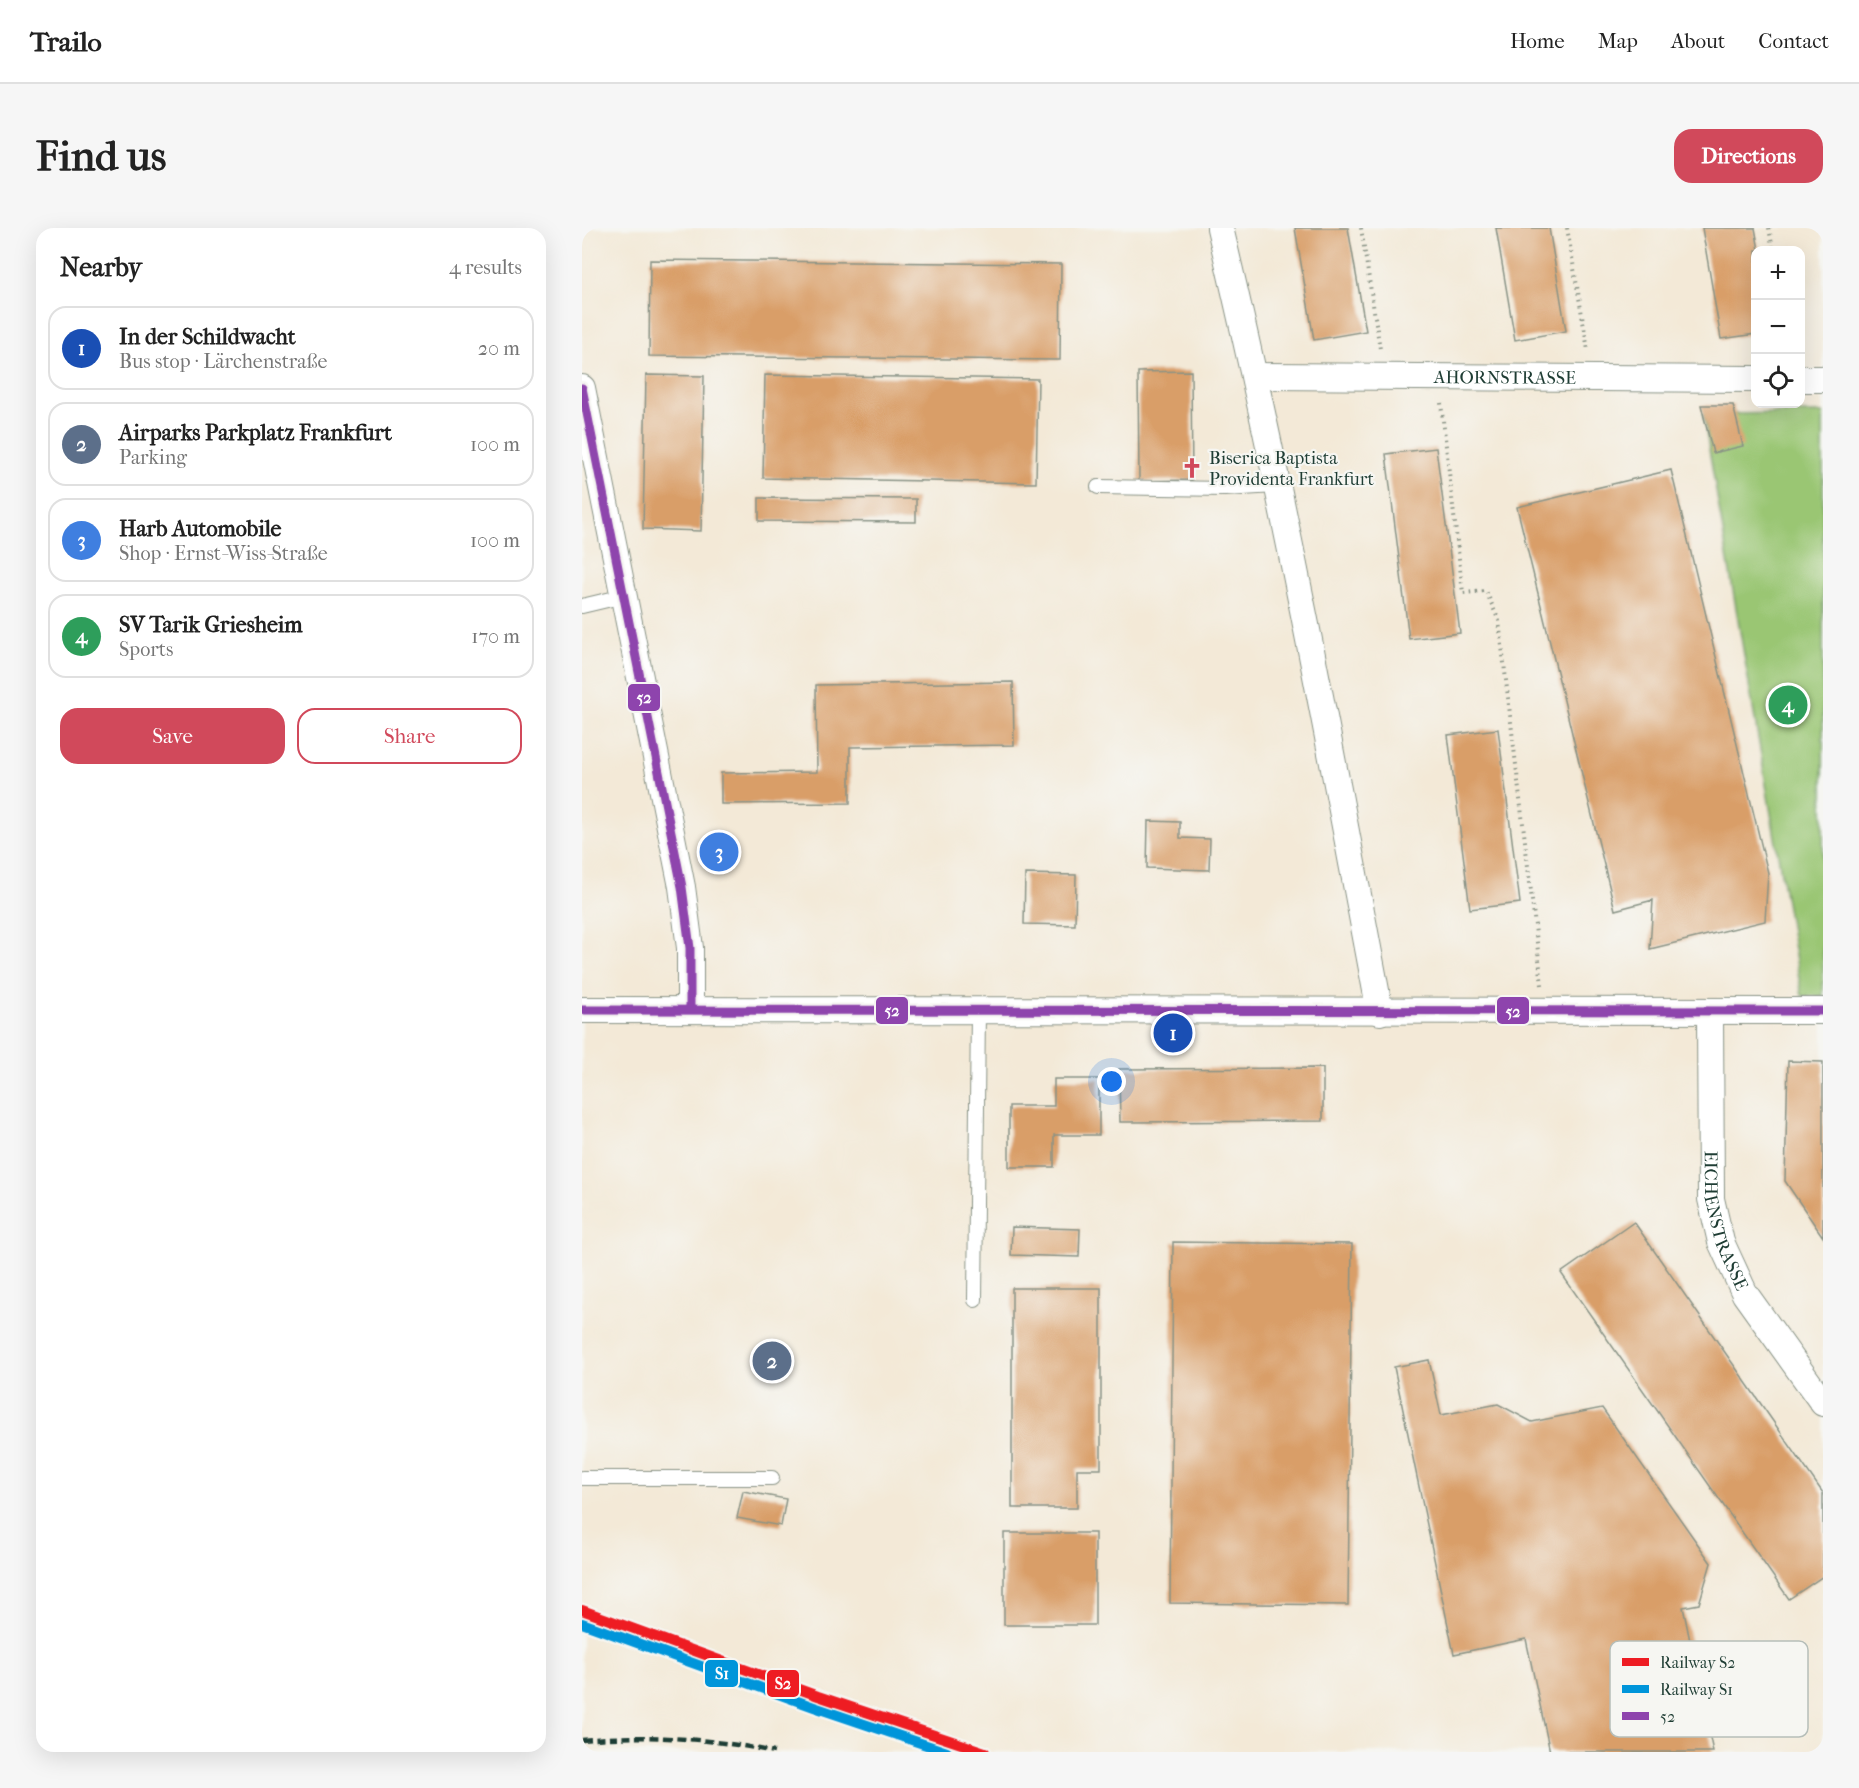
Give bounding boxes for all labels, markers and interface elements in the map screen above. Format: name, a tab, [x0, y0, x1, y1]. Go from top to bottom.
text: Trailo	[30, 25, 102, 58]
text: Home	[1510, 29, 1565, 53]
text: Map	[1598, 29, 1638, 53]
text: About	[1671, 29, 1725, 53]
text: Contact	[1758, 29, 1829, 53]
button: Directions	[1674, 129, 1823, 183]
text: Find us	[36, 132, 166, 181]
map controls	[1751, 246, 1805, 408]
button: +	[1751, 246, 1805, 300]
text: Nearby	[60, 252, 142, 283]
text: 4 results	[449, 256, 522, 279]
button: −	[1751, 300, 1805, 354]
text: In der Schildwacht	[119, 324, 296, 350]
text: 1	[78, 337, 85, 360]
text: 20 m	[478, 337, 520, 360]
text: Bus stop · Lärchenstraße	[119, 350, 327, 373]
button: locate	[1751, 354, 1805, 408]
street label: AHORNSTRASSE	[1433, 367, 1576, 389]
text: Airparks Parkplatz Frankfurt	[119, 420, 392, 446]
text: 2	[76, 433, 87, 456]
text: 100 m	[470, 433, 520, 456]
text: Parking	[119, 446, 187, 469]
place label: Biserica Baptista Providenta Frankfurt	[1209, 448, 1375, 490]
church icon: Biserica Baptista Providenta Frankfurt	[1180, 456, 1204, 480]
text: Harb Automobile	[119, 516, 281, 542]
text: 3	[77, 529, 86, 552]
text: 100 m	[470, 529, 520, 552]
text: Shop · Ernst-Wiss-Straße	[119, 542, 328, 565]
text: SV Tarik Griesheim	[119, 612, 303, 638]
text: 4	[76, 625, 87, 648]
text: 170 m	[471, 625, 520, 648]
text: Sports	[119, 638, 173, 661]
pin: 4	[1768, 682, 1808, 728]
line badge: 52	[627, 683, 661, 712]
text: 52	[636, 688, 652, 707]
button: Save	[60, 708, 285, 764]
button: Share	[297, 708, 522, 764]
pin: 3	[700, 830, 738, 874]
line badge: 52	[875, 996, 909, 1025]
line badge: 52	[1496, 996, 1530, 1025]
text: 52	[884, 1001, 900, 1020]
text: 52	[1505, 1002, 1521, 1021]
pin: 1	[1154, 1010, 1192, 1056]
your location	[1097, 1067, 1126, 1096]
street label: EICHENSTRASSE	[1699, 1151, 1752, 1294]
pin: 2	[752, 1338, 792, 1384]
legend	[1610, 1641, 1808, 1737]
text: Railway S2	[1660, 1653, 1736, 1672]
line badge: S1	[704, 1659, 739, 1688]
text: S1	[715, 1664, 729, 1683]
line badge: S2	[766, 1669, 800, 1698]
text: S2	[775, 1674, 791, 1693]
text: Railway S1	[1660, 1680, 1733, 1699]
text: 52	[1660, 1707, 1675, 1726]

